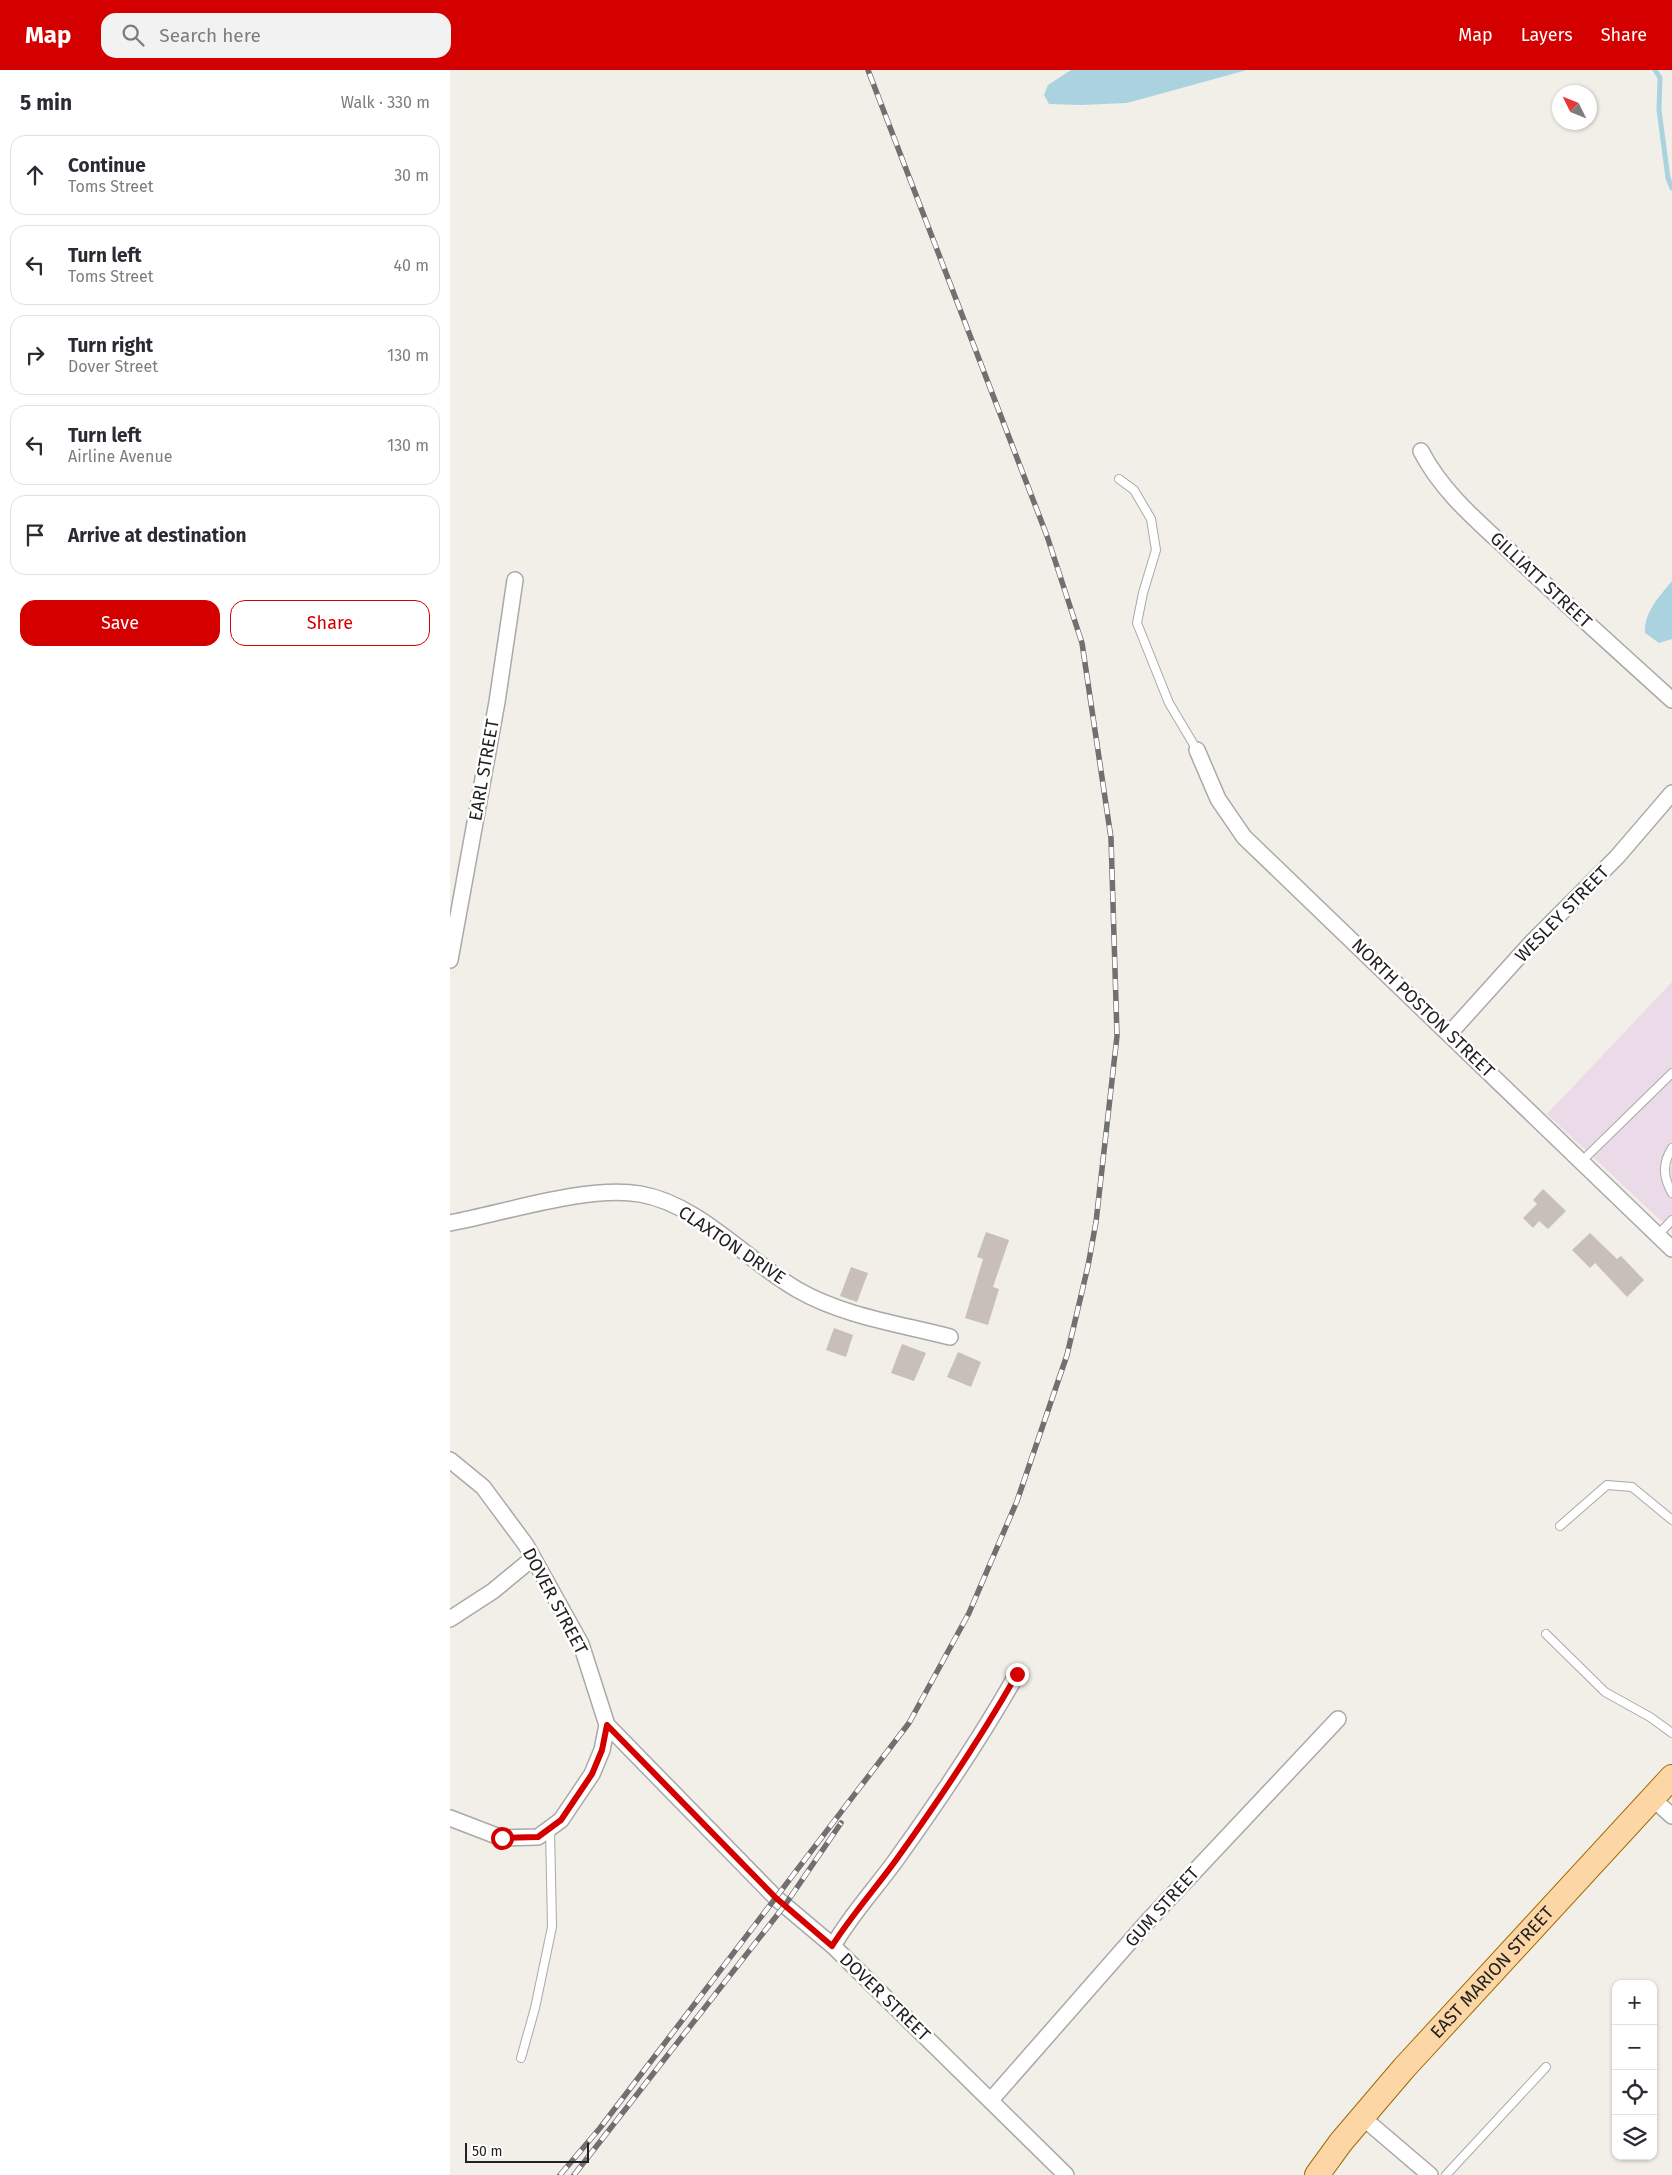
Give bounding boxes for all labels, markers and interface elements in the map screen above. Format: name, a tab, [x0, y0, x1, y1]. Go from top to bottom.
search box	[101, 13, 451, 58]
text: Map	[25, 21, 71, 49]
icon: search	[119, 21, 147, 49]
text: Search here	[159, 24, 261, 47]
text: Map	[1458, 24, 1493, 46]
text: Layers	[1521, 24, 1573, 46]
text: Share	[1601, 24, 1647, 46]
north arrow	[1552, 85, 1597, 130]
text: 5 min	[20, 90, 72, 116]
text: Walk · 330 m	[341, 93, 430, 112]
text: Continue	[68, 154, 146, 177]
icon: ahead	[21, 161, 49, 189]
text: 30 m	[394, 166, 429, 185]
text: Toms Street	[68, 177, 154, 196]
text: Turn left	[68, 244, 142, 267]
icon: left	[21, 251, 49, 279]
text: 40 m	[394, 256, 429, 275]
text: Toms Street	[68, 267, 154, 286]
text: Turn right	[68, 334, 153, 357]
icon: right	[21, 341, 49, 369]
text: 130 m	[387, 346, 429, 365]
text: Dover Street	[68, 357, 158, 376]
text: Turn left	[68, 424, 142, 447]
icon: left	[21, 431, 49, 459]
text: 130 m	[387, 436, 429, 455]
text: Airline Avenue	[68, 447, 173, 466]
icon: arrive	[21, 521, 49, 549]
text: Arrive at destination	[68, 524, 247, 547]
street label: GILLIATT STREET	[1486, 527, 1597, 633]
button: Save	[20, 600, 220, 646]
button: Share	[230, 600, 430, 646]
street label: EARL STREET	[464, 717, 504, 823]
street label: WESLEY STREET	[1511, 861, 1614, 967]
street label: NORTH POSTON STREET	[1347, 934, 1500, 1082]
street label: CLAXTON DRIVE	[674, 1201, 790, 1289]
street label: DOVER STREET	[518, 1544, 593, 1659]
route end	[1006, 1663, 1029, 1686]
route start	[491, 1827, 514, 1850]
street label: GUM STREET	[1120, 1862, 1204, 1952]
street label: EAST MARION STREET	[1426, 1901, 1559, 2043]
street label: DOVER STREET	[835, 1948, 935, 2046]
map controls	[1612, 1980, 1657, 2160]
button: +	[1612, 1980, 1657, 2025]
button: −	[1612, 2025, 1657, 2070]
button: locate	[1612, 2070, 1657, 2115]
button: layers	[1612, 2115, 1657, 2160]
scale bar	[465, 2140, 589, 2163]
text: 50 m	[472, 2143, 503, 2160]

